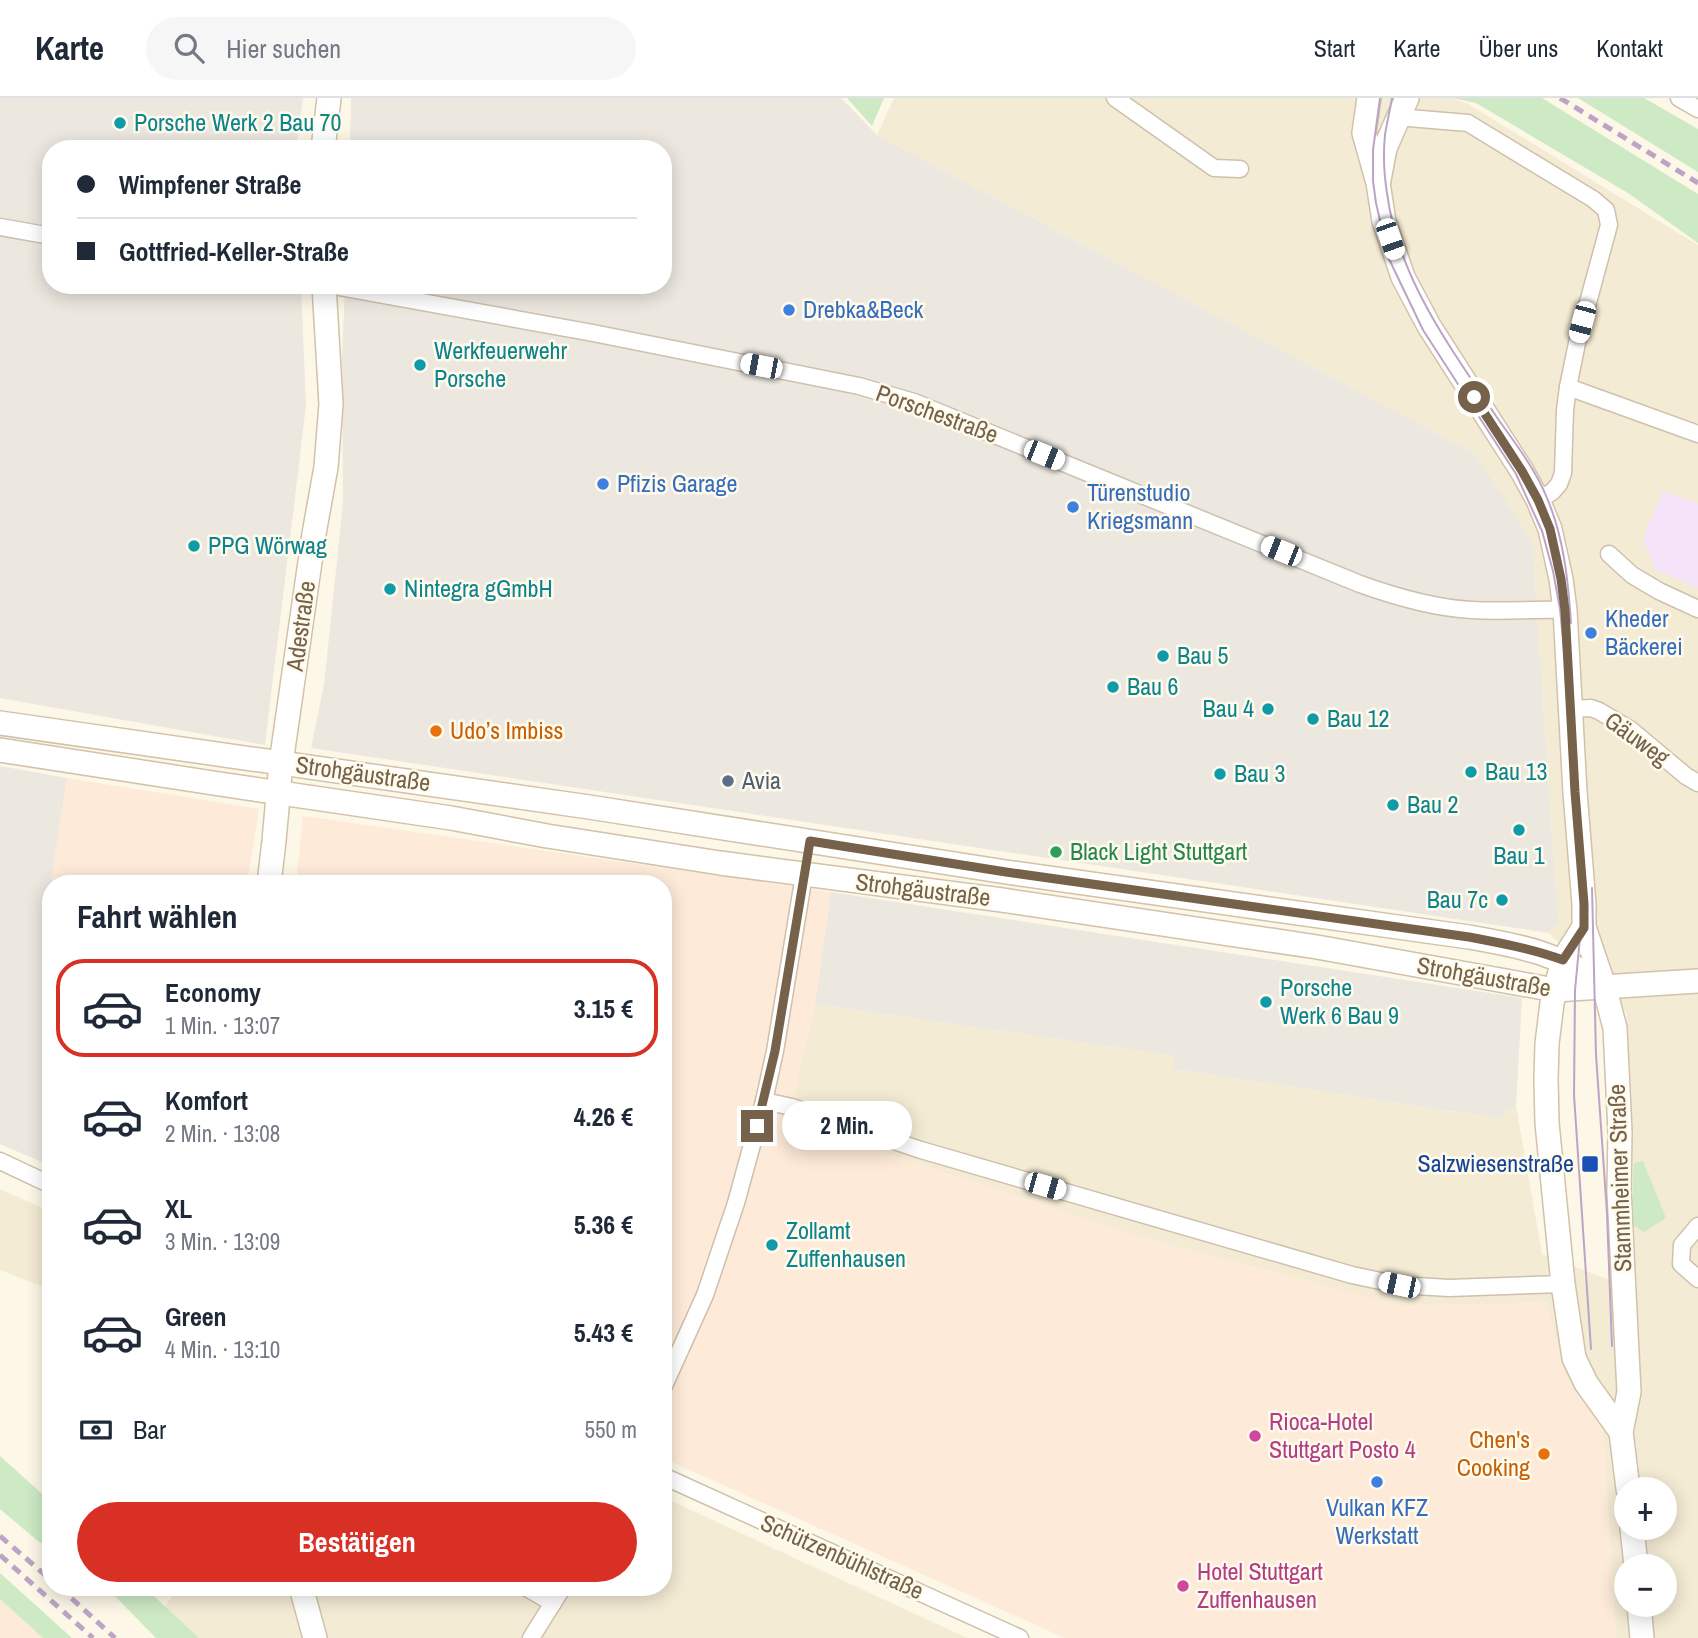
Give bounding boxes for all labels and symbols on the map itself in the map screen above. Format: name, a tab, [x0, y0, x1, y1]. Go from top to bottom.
place label: Porsche Werk 2 Bau 70	[134, 106, 342, 138]
marker: Porsche Werk 2 Bau 70	[112, 115, 128, 131]
car	[1374, 216, 1407, 262]
place label: Drebka&Beck	[803, 293, 923, 325]
car	[1567, 299, 1598, 345]
marker: Drebka&Beck	[781, 302, 797, 318]
place label: Werkfeuerwehr Porsche	[434, 334, 568, 394]
car	[739, 352, 784, 380]
marker: Werkfeuerwehr Porsche	[412, 357, 428, 373]
street label: Porschestraße	[872, 376, 1003, 450]
route start	[1458, 381, 1490, 413]
car	[1021, 437, 1068, 473]
place label: Pfizis Garage	[617, 467, 737, 499]
marker: Pfizis Garage	[595, 476, 611, 492]
place label: Türenstudio Kriegsmann	[1087, 476, 1193, 536]
marker: Türenstudio Kriegsmann	[1065, 499, 1081, 515]
place label: PPG Wörwag	[208, 529, 327, 561]
car	[1258, 533, 1305, 569]
marker: PPG Wörwag	[186, 538, 202, 554]
place label: Nintegra gGmbH	[404, 572, 553, 604]
street label: Adestraße	[278, 579, 322, 674]
marker: Nintegra gGmbH	[382, 581, 398, 597]
place label: Kheder Bäckerei	[1605, 602, 1683, 662]
marker: Kheder Bäckerei	[1583, 625, 1599, 641]
place label: Bau 5	[1177, 639, 1228, 671]
marker: Bau 5	[1155, 648, 1171, 664]
place label: Bau 6	[1127, 670, 1178, 702]
marker: Bau 6	[1105, 679, 1121, 695]
place label: Bau 4	[1203, 692, 1254, 724]
marker: Bau 4	[1260, 701, 1276, 717]
place label: Bau 12	[1327, 702, 1389, 734]
street label: Gäuweg	[1599, 704, 1677, 773]
marker: Bau 12	[1305, 711, 1321, 727]
place label: Udo’s Imbiss	[450, 714, 563, 746]
marker: Udo’s Imbiss	[428, 723, 444, 739]
street label: Strohgäustraße	[294, 748, 433, 798]
place label: Bau 13	[1485, 755, 1547, 787]
place label: Bau 3	[1234, 757, 1285, 789]
place label: Avia	[741, 764, 781, 796]
marker: Bau 13	[1463, 764, 1479, 780]
marker: Bau 3	[1212, 766, 1228, 782]
marker: Avia	[720, 773, 736, 789]
place label: Bau 2	[1407, 788, 1458, 820]
marker: Bau 2	[1385, 797, 1401, 813]
marker: Bau 1	[1511, 822, 1527, 838]
place label: Black Light Stuttgart	[1070, 835, 1248, 867]
place label: Bau 1	[1493, 839, 1545, 871]
marker: Black Light Stuttgart	[1048, 844, 1064, 860]
street label: Strohgäustraße	[854, 865, 992, 913]
place label: Bau 7c	[1427, 883, 1488, 915]
marker: Bau 7c	[1494, 892, 1510, 908]
street label: Strohgäustraße	[1415, 948, 1554, 1004]
place label: Porsche Werk 6 Bau 9	[1280, 971, 1399, 1031]
marker: Porsche Werk 6 Bau 9	[1258, 994, 1274, 1010]
street label: Stammheimer Straße	[1600, 1083, 1638, 1273]
callout: 2 Min.	[782, 1102, 911, 1150]
route end	[741, 1110, 773, 1142]
place label: Salzwiesenstraße	[1418, 1147, 1574, 1179]
marker: Salzwiesenstraße	[1580, 1154, 1600, 1174]
car	[1022, 1170, 1069, 1202]
place label: Zollamt Zuffenhausen	[786, 1214, 906, 1274]
marker: Zollamt Zuffenhausen	[764, 1237, 780, 1253]
car	[1377, 1270, 1422, 1300]
place label: Rioca-Hotel Stuttgart Posto 4	[1269, 1405, 1416, 1465]
place label: Chen's Cooking	[1457, 1423, 1530, 1483]
marker: Rioca-Hotel Stuttgart Posto 4	[1247, 1428, 1263, 1444]
marker: Chen's Cooking	[1536, 1446, 1552, 1462]
marker: Vulkan KFZ Werkstatt	[1369, 1474, 1385, 1490]
place label: Vulkan KFZ Werkstatt	[1326, 1491, 1428, 1551]
street label: Schützenbühlstraße	[756, 1506, 929, 1606]
place label: Hotel Stuttgart Zuffenhausen	[1197, 1555, 1323, 1615]
marker: Hotel Stuttgart Zuffenhausen	[1175, 1578, 1191, 1594]

